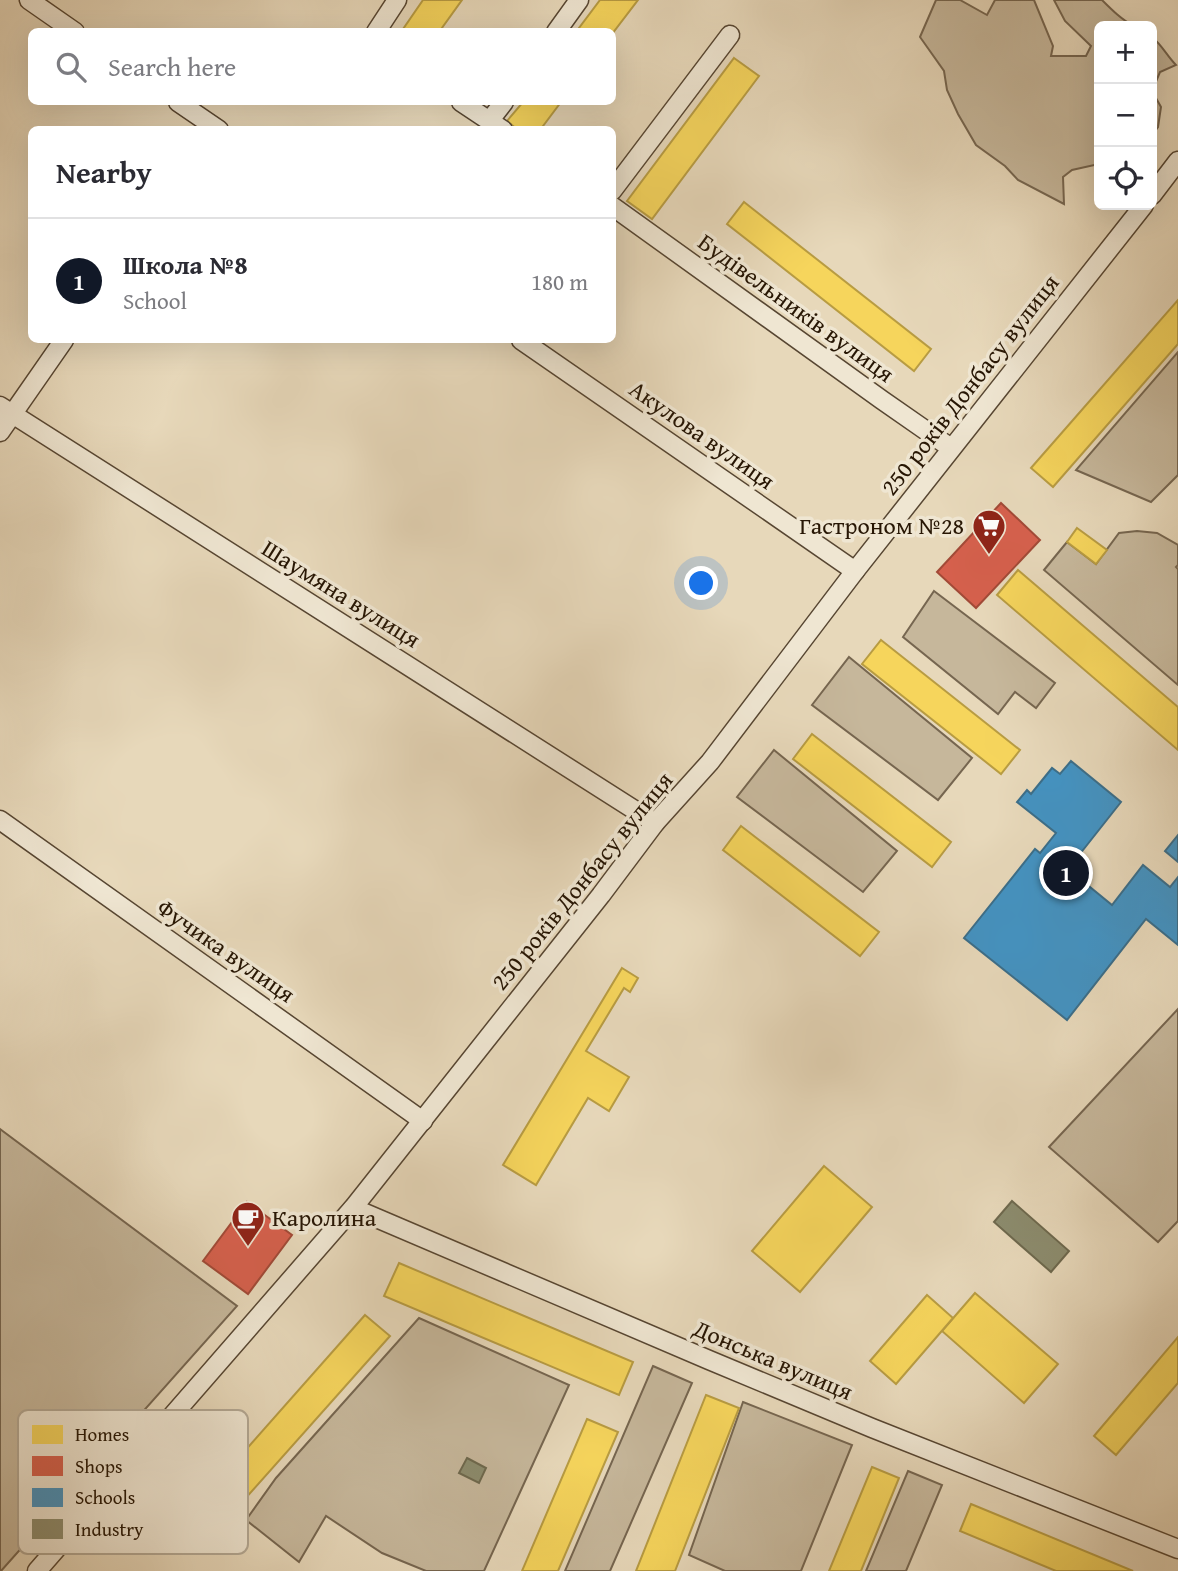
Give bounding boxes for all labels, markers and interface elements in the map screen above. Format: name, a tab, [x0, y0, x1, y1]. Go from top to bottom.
map controls	[1094, 21, 1157, 210]
button: +	[1094, 21, 1157, 84]
search box	[28, 28, 616, 105]
text: Search here	[108, 47, 236, 86]
icon: search	[52, 48, 90, 86]
button: −	[1094, 84, 1157, 147]
button: locate	[1094, 147, 1157, 210]
text: Nearby	[56, 150, 152, 194]
street label: Будівельників вулиця	[691, 224, 902, 391]
text: Школа №8	[123, 245, 248, 284]
text: 1	[73, 265, 85, 298]
text: 180 m	[531, 265, 588, 298]
street label: 250 років Донбасу вулиця	[872, 267, 1067, 503]
text: School	[123, 284, 187, 317]
street label: Акулова вулиця	[622, 371, 782, 498]
supermarket icon: Гастроном №28	[970, 507, 1008, 556]
place label: Гастроном №28	[799, 508, 964, 543]
street label: Шаумяна вулиця	[255, 531, 427, 656]
your location	[684, 566, 718, 600]
street label: 250 років Донбасу вулиця	[482, 764, 681, 997]
pin: 1	[1043, 847, 1089, 899]
street label: Фучика вулиця	[150, 890, 302, 1011]
cafe icon: Каролина	[229, 1199, 267, 1248]
place label: Каролина	[272, 1200, 377, 1235]
street label: Донська вулиця	[687, 1310, 858, 1409]
legend	[18, 1410, 248, 1554]
text: Homes	[75, 1420, 129, 1448]
text: Shops	[75, 1452, 122, 1480]
text: Schools	[75, 1483, 135, 1511]
text: Industry	[75, 1515, 144, 1543]

